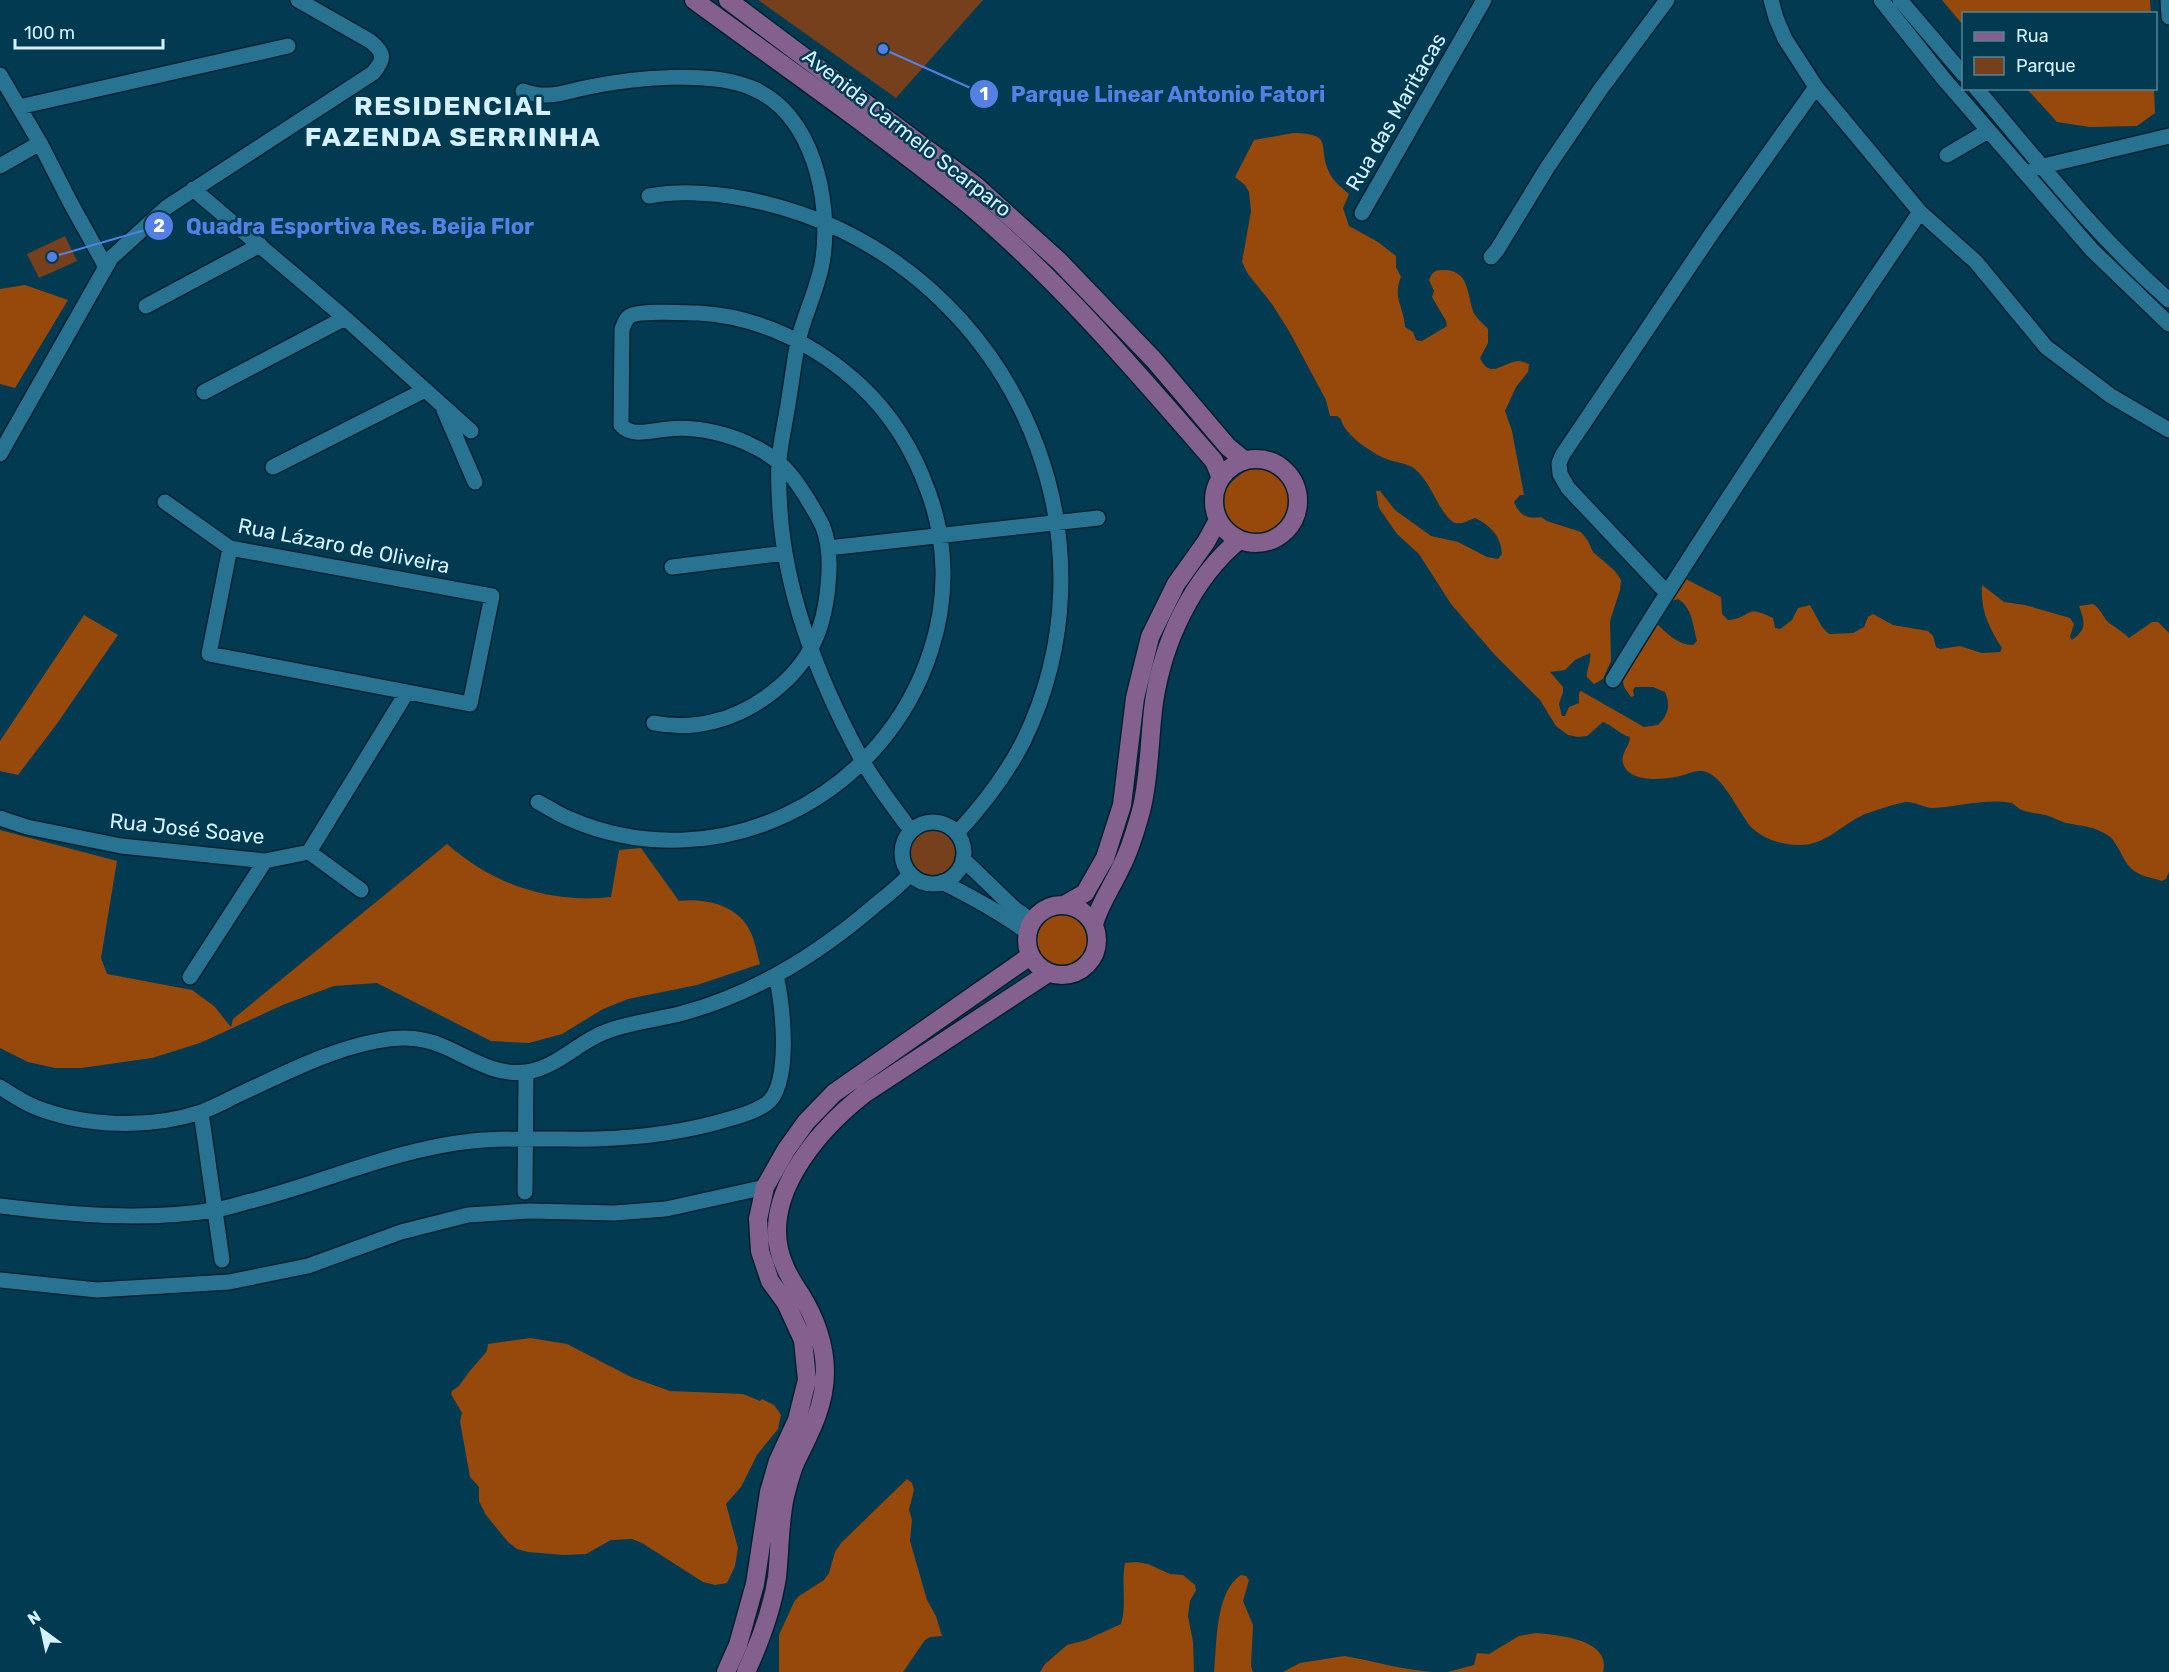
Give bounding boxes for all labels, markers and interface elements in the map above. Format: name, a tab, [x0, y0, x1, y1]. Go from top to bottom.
scale bar	[15, 12, 164, 50]
legend	[1962, 12, 2157, 90]
text: 100 m	[24, 22, 75, 44]
text: Rua	[2016, 25, 2049, 47]
street label: Rua das Maritacas	[1340, 28, 1451, 195]
street label: Avenida Carmelo Scarparo	[798, 43, 1017, 222]
text: Parque	[2016, 55, 2076, 77]
callout: Parque Linear Antonio Fatori	[969, 74, 1338, 114]
text: Parque Linear Antonio Fatori	[1011, 81, 1325, 108]
text: 1	[980, 83, 988, 105]
district label: RESIDENCIAL FAZENDA SERRINHA	[305, 90, 601, 153]
callout: Quadra Esportiva Res. Beija Flor	[144, 206, 546, 246]
text: Quadra Esportiva Res. Beija Flor	[186, 213, 534, 240]
text: 2	[153, 215, 165, 237]
street label: Rua Lázaro de Oliveira	[236, 513, 452, 578]
street label: Rua José Soave	[108, 808, 266, 849]
north arrow	[12, 1600, 72, 1660]
text: N	[24, 1607, 44, 1629]

